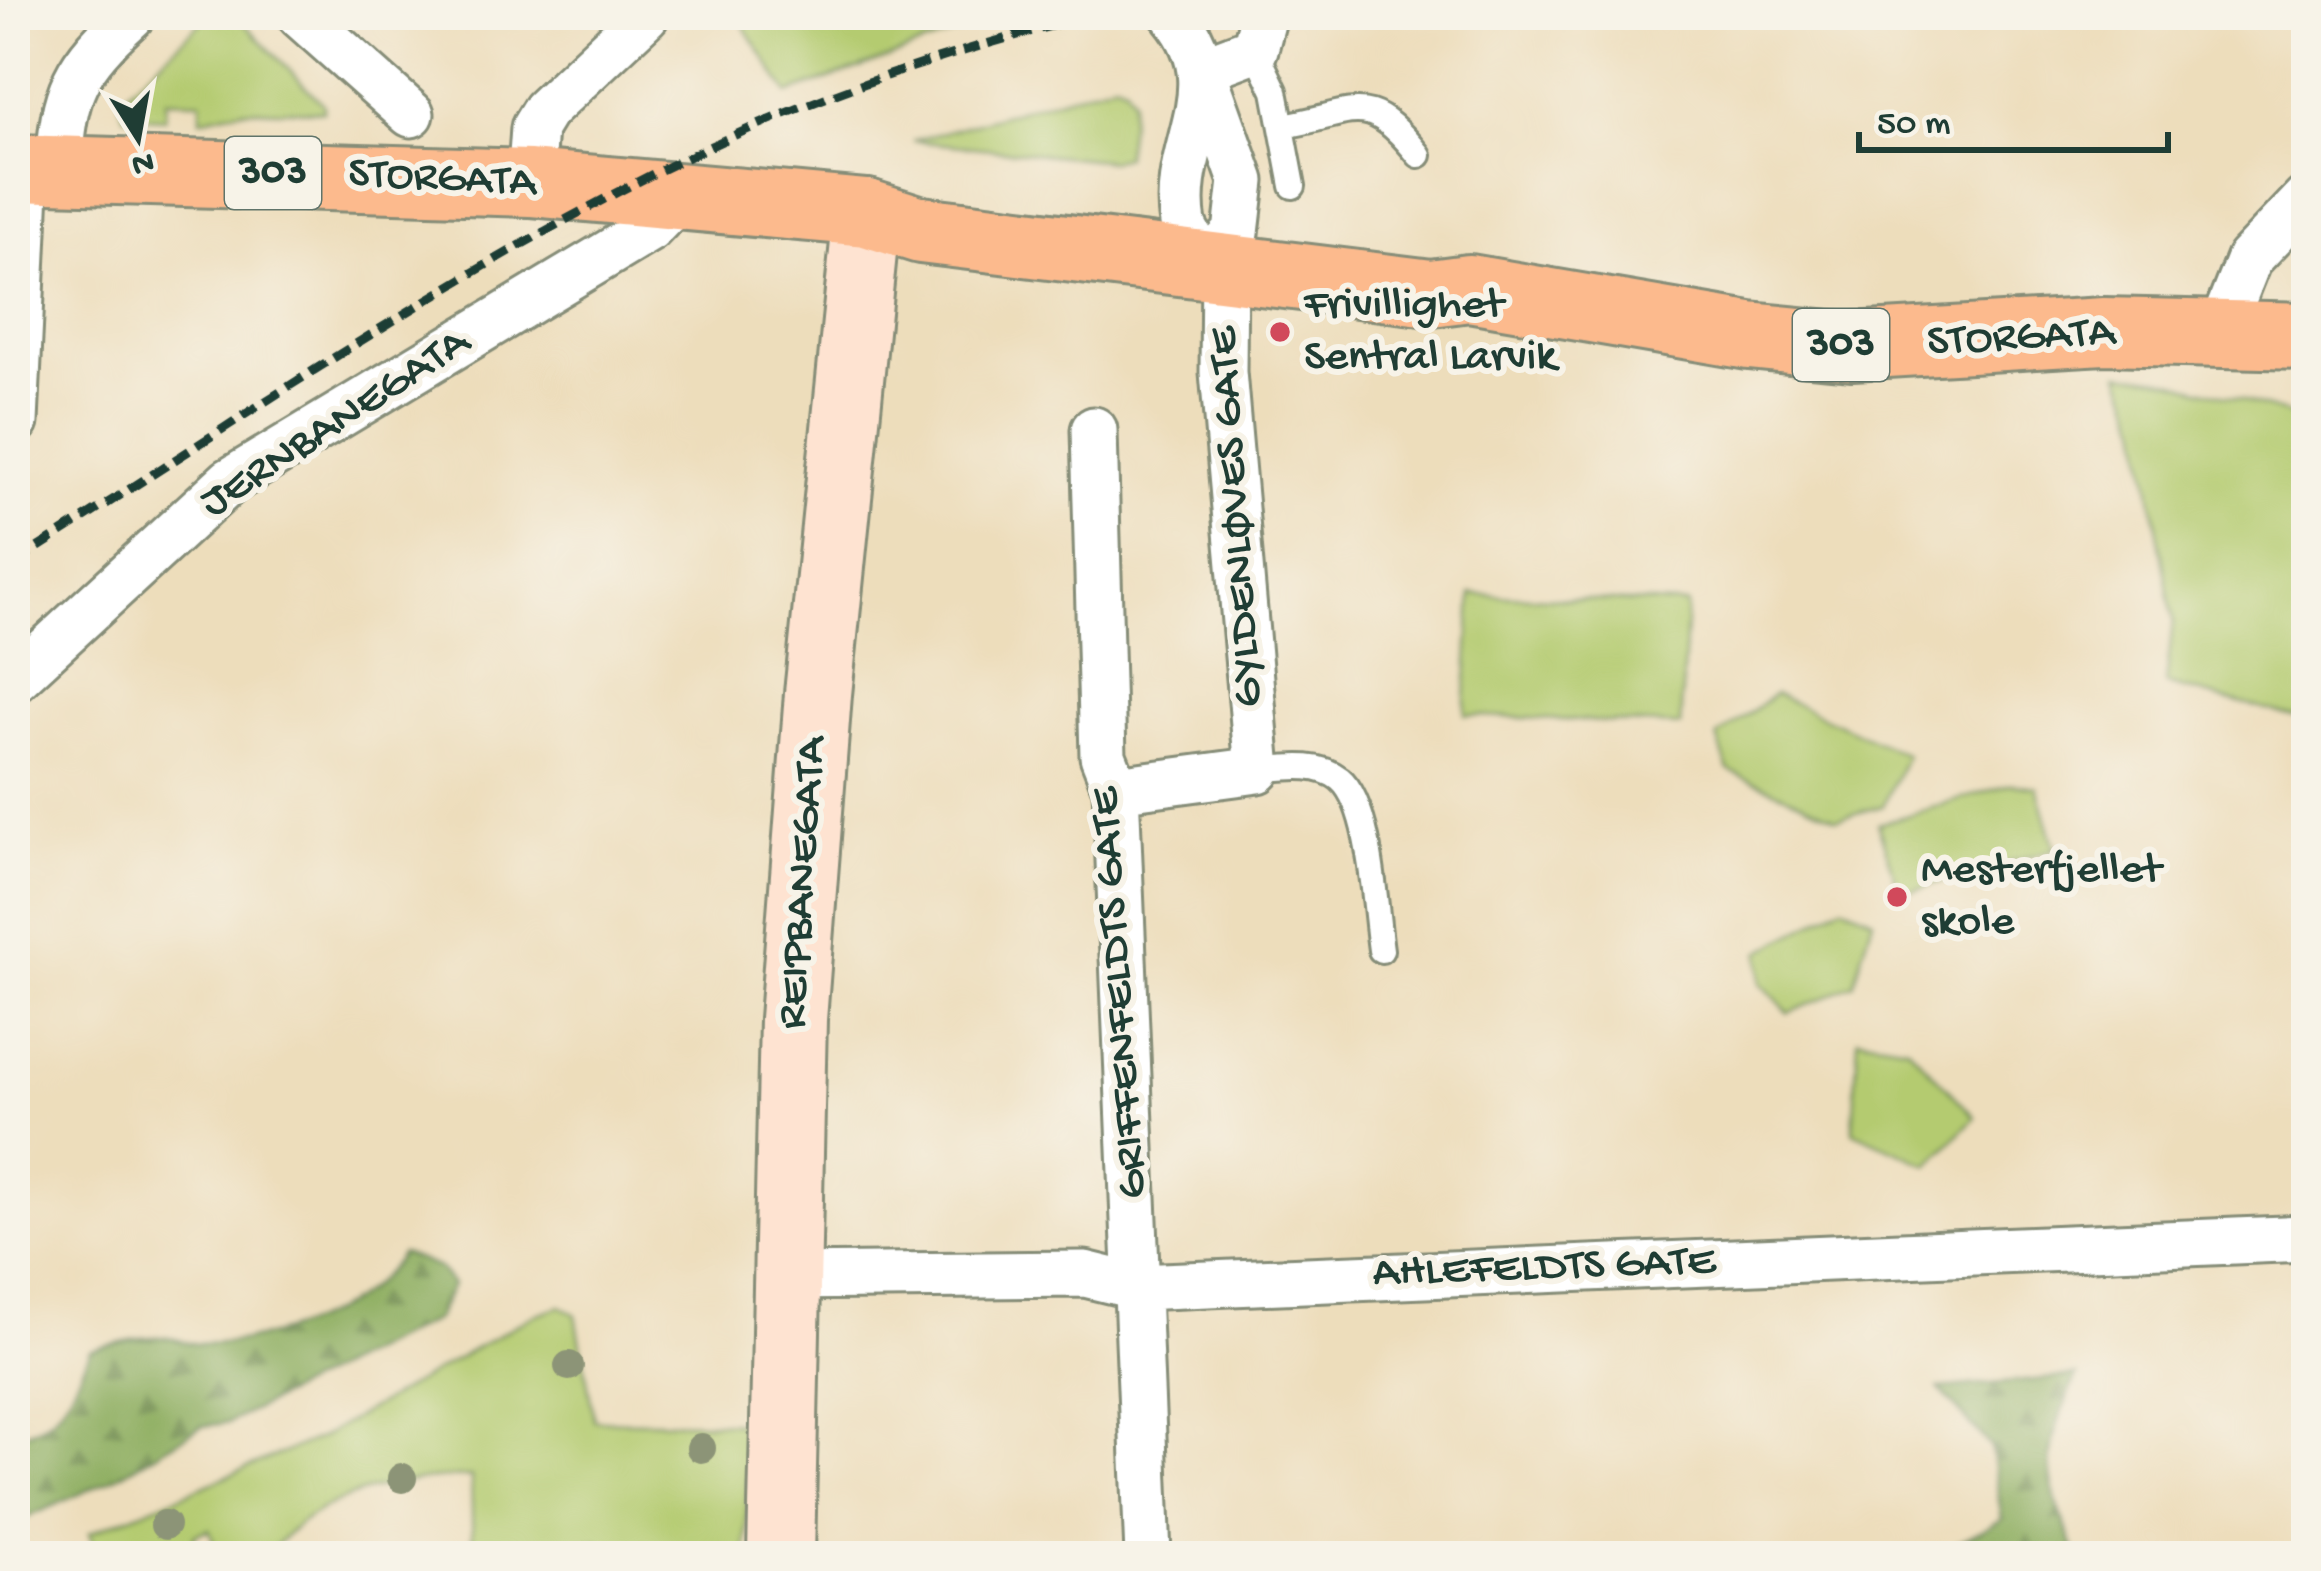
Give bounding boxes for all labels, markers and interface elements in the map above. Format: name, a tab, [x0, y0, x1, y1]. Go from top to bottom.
north arrow	[78, 78, 198, 198]
scale bar	[1859, 78, 2168, 152]
text: 50 m	[1877, 104, 1950, 147]
road number: 303	[225, 137, 321, 209]
text: N	[128, 141, 157, 182]
street label: STORGATA	[347, 149, 540, 212]
place label: Frivillighet Sentral Larvik	[1303, 280, 1560, 385]
street label: STORGATA	[1926, 307, 2119, 370]
road number: 303	[1793, 309, 1889, 381]
street label: JERNBANEGATA	[191, 316, 483, 531]
marker: Frivillighet Sentral Larvik	[1267, 319, 1293, 345]
street label: GYLDENLØVES GATE	[1198, 323, 1278, 709]
street label: REIPBANEGATA	[767, 733, 841, 1031]
street label: GRIFFENFELDTS GATE	[1080, 784, 1162, 1201]
place label: Mesterfjellet skole	[1921, 845, 2165, 950]
marker: Mesterfjellet skole	[1884, 884, 1910, 910]
street label: AHLEFELDTS GATE	[1372, 1236, 1718, 1301]

